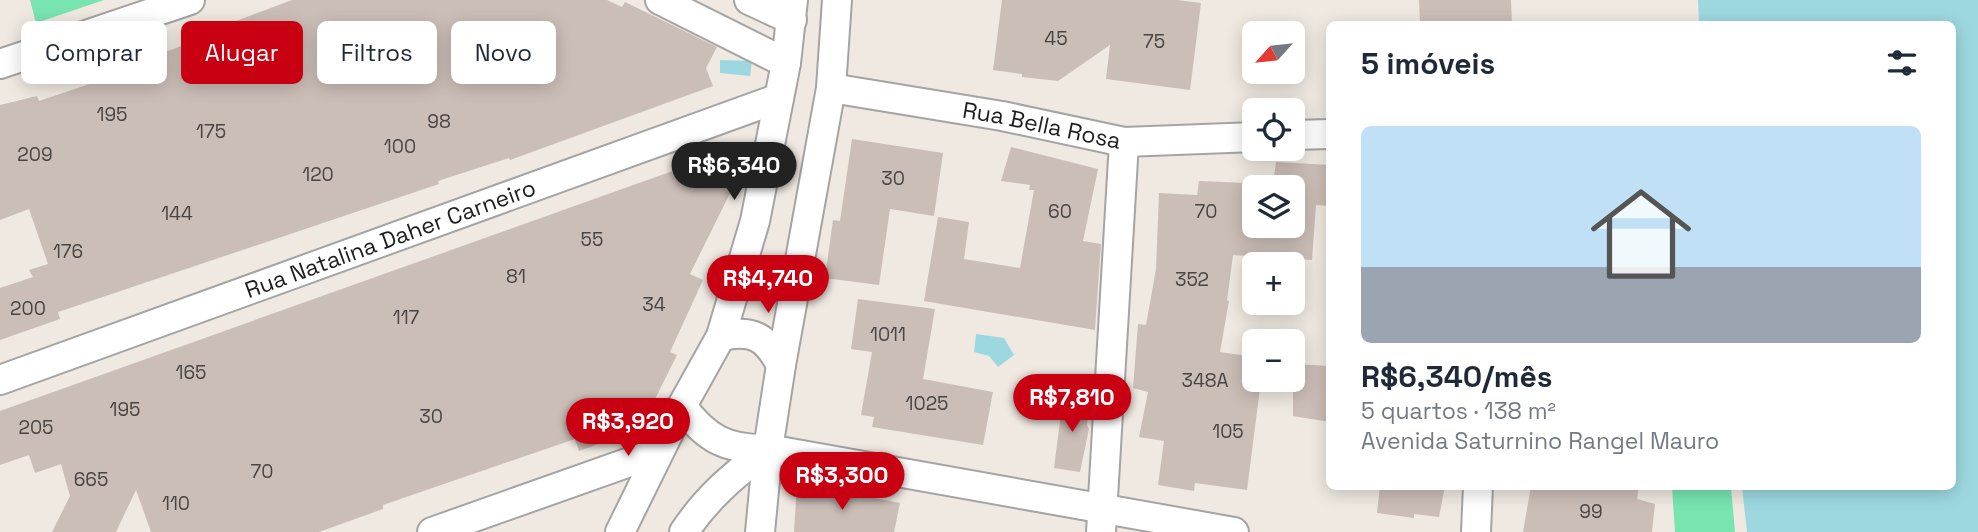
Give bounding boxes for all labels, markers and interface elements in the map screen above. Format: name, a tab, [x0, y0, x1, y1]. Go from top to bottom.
chip: Comprar	[21, 21, 167, 84]
chip: Alugar	[181, 21, 303, 84]
chip: Filtros	[317, 21, 437, 84]
chip: Novo	[451, 21, 556, 84]
north arrow	[1242, 21, 1306, 84]
map controls	[1242, 21, 1305, 392]
house number: 45	[1044, 26, 1068, 51]
house number: 75	[1143, 29, 1165, 54]
text: 5 imóveis	[1361, 44, 1495, 83]
icon: filters	[1883, 44, 1921, 82]
street label: Rua Bella Rosa	[960, 95, 1124, 156]
button: locate	[1242, 98, 1305, 161]
house number: 195	[97, 102, 127, 127]
house number: 98	[427, 109, 451, 134]
house number: 175	[196, 119, 226, 144]
house number: 100	[384, 134, 416, 159]
house number: 209	[17, 142, 53, 167]
pin: R$6,340	[669, 142, 799, 202]
text: R$6,340	[688, 150, 780, 180]
house number: 120	[302, 162, 334, 187]
house number: 30	[881, 166, 905, 191]
icon: home	[1578, 171, 1704, 297]
street label: Rua Natalina Daher Carneiro	[241, 172, 540, 305]
button: layers	[1242, 175, 1305, 238]
house number: 60	[1048, 199, 1072, 224]
house number: 70	[1195, 199, 1217, 224]
house number: 144	[161, 201, 193, 226]
house number: 55	[581, 227, 603, 252]
house number: 176	[53, 239, 83, 264]
button: +	[1242, 252, 1305, 315]
pin: R$4,740	[703, 256, 833, 315]
text: R$4,740	[723, 263, 813, 293]
house number: 81	[506, 264, 526, 289]
house number: 352	[1175, 267, 1209, 292]
house number: 34	[642, 292, 666, 317]
house number: 200	[10, 296, 46, 321]
house number: 117	[393, 305, 420, 330]
house number: 1011	[870, 322, 906, 347]
button: −	[1242, 329, 1305, 392]
text: R$6,340/mês	[1361, 357, 1553, 396]
house number: 165	[176, 360, 206, 385]
house number: 348A	[1181, 368, 1229, 393]
pin: R$7,810	[1007, 374, 1137, 434]
text: R$7,810	[1029, 382, 1115, 412]
house number: 1025	[906, 391, 948, 416]
text: 5 quartos · 138 m²	[1361, 396, 1556, 426]
house number: 195	[110, 397, 140, 422]
pin: R$3,920	[563, 398, 693, 458]
house number: 30	[419, 404, 443, 429]
text: R$3,920	[582, 406, 674, 436]
house number: 205	[18, 415, 54, 440]
house number: 105	[1212, 419, 1244, 444]
text: Avenida Saturnino Rangel Mauro	[1361, 426, 1719, 456]
pin: R$3,300	[777, 452, 907, 512]
house number: 70	[251, 459, 273, 484]
text: R$3,300	[795, 460, 889, 490]
house number: 665	[74, 467, 108, 492]
house number: 110	[162, 491, 190, 516]
house number: 99	[1579, 499, 1603, 524]

